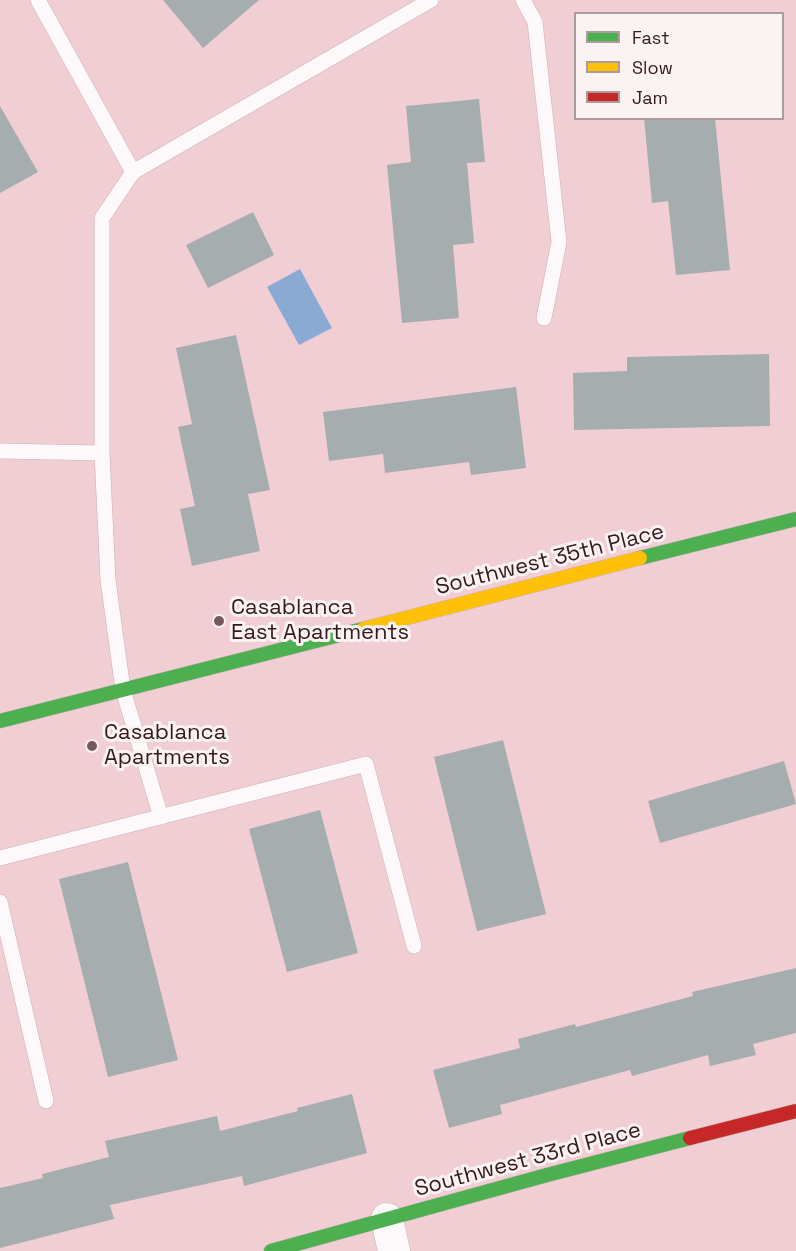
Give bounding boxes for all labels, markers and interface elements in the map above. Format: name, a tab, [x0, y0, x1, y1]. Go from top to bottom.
legend	[574, 12, 784, 120]
text: Fast	[632, 26, 669, 49]
text: Slow	[632, 56, 673, 79]
text: Jam	[632, 86, 668, 109]
street label: Southwest 35th Place	[433, 519, 667, 601]
place label: Casablanca East Apartments	[231, 595, 409, 646]
marker: Casablanca East Apartments	[212, 614, 226, 628]
place label: Casablanca Apartments	[104, 720, 230, 772]
marker: Casablanca Apartments	[85, 739, 99, 753]
street label: Southwest 33rd Place	[412, 1117, 644, 1203]

